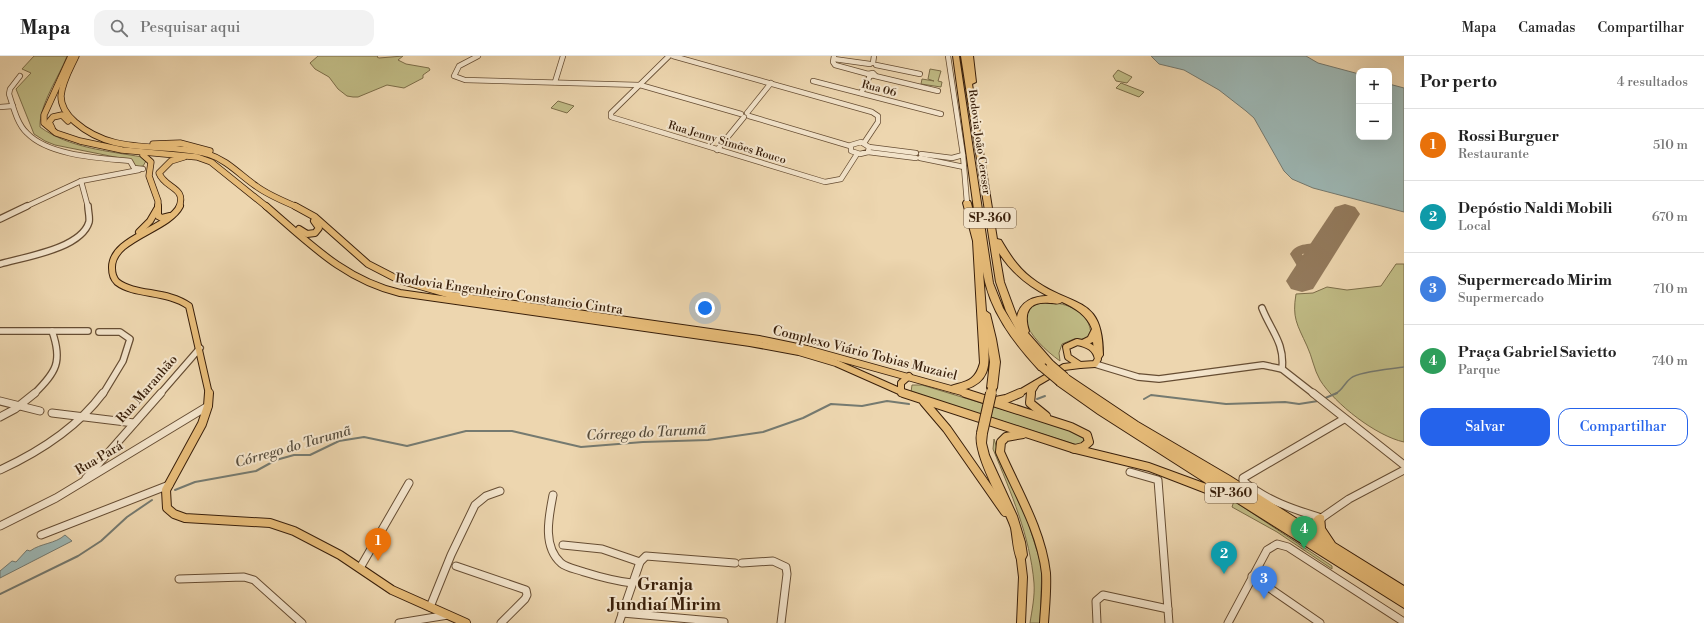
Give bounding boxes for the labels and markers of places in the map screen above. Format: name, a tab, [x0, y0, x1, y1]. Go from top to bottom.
pin: 4	[1291, 516, 1317, 549]
pin: 1	[365, 528, 391, 561]
pin: 2	[1211, 541, 1237, 574]
pin: 3	[1251, 566, 1277, 599]

